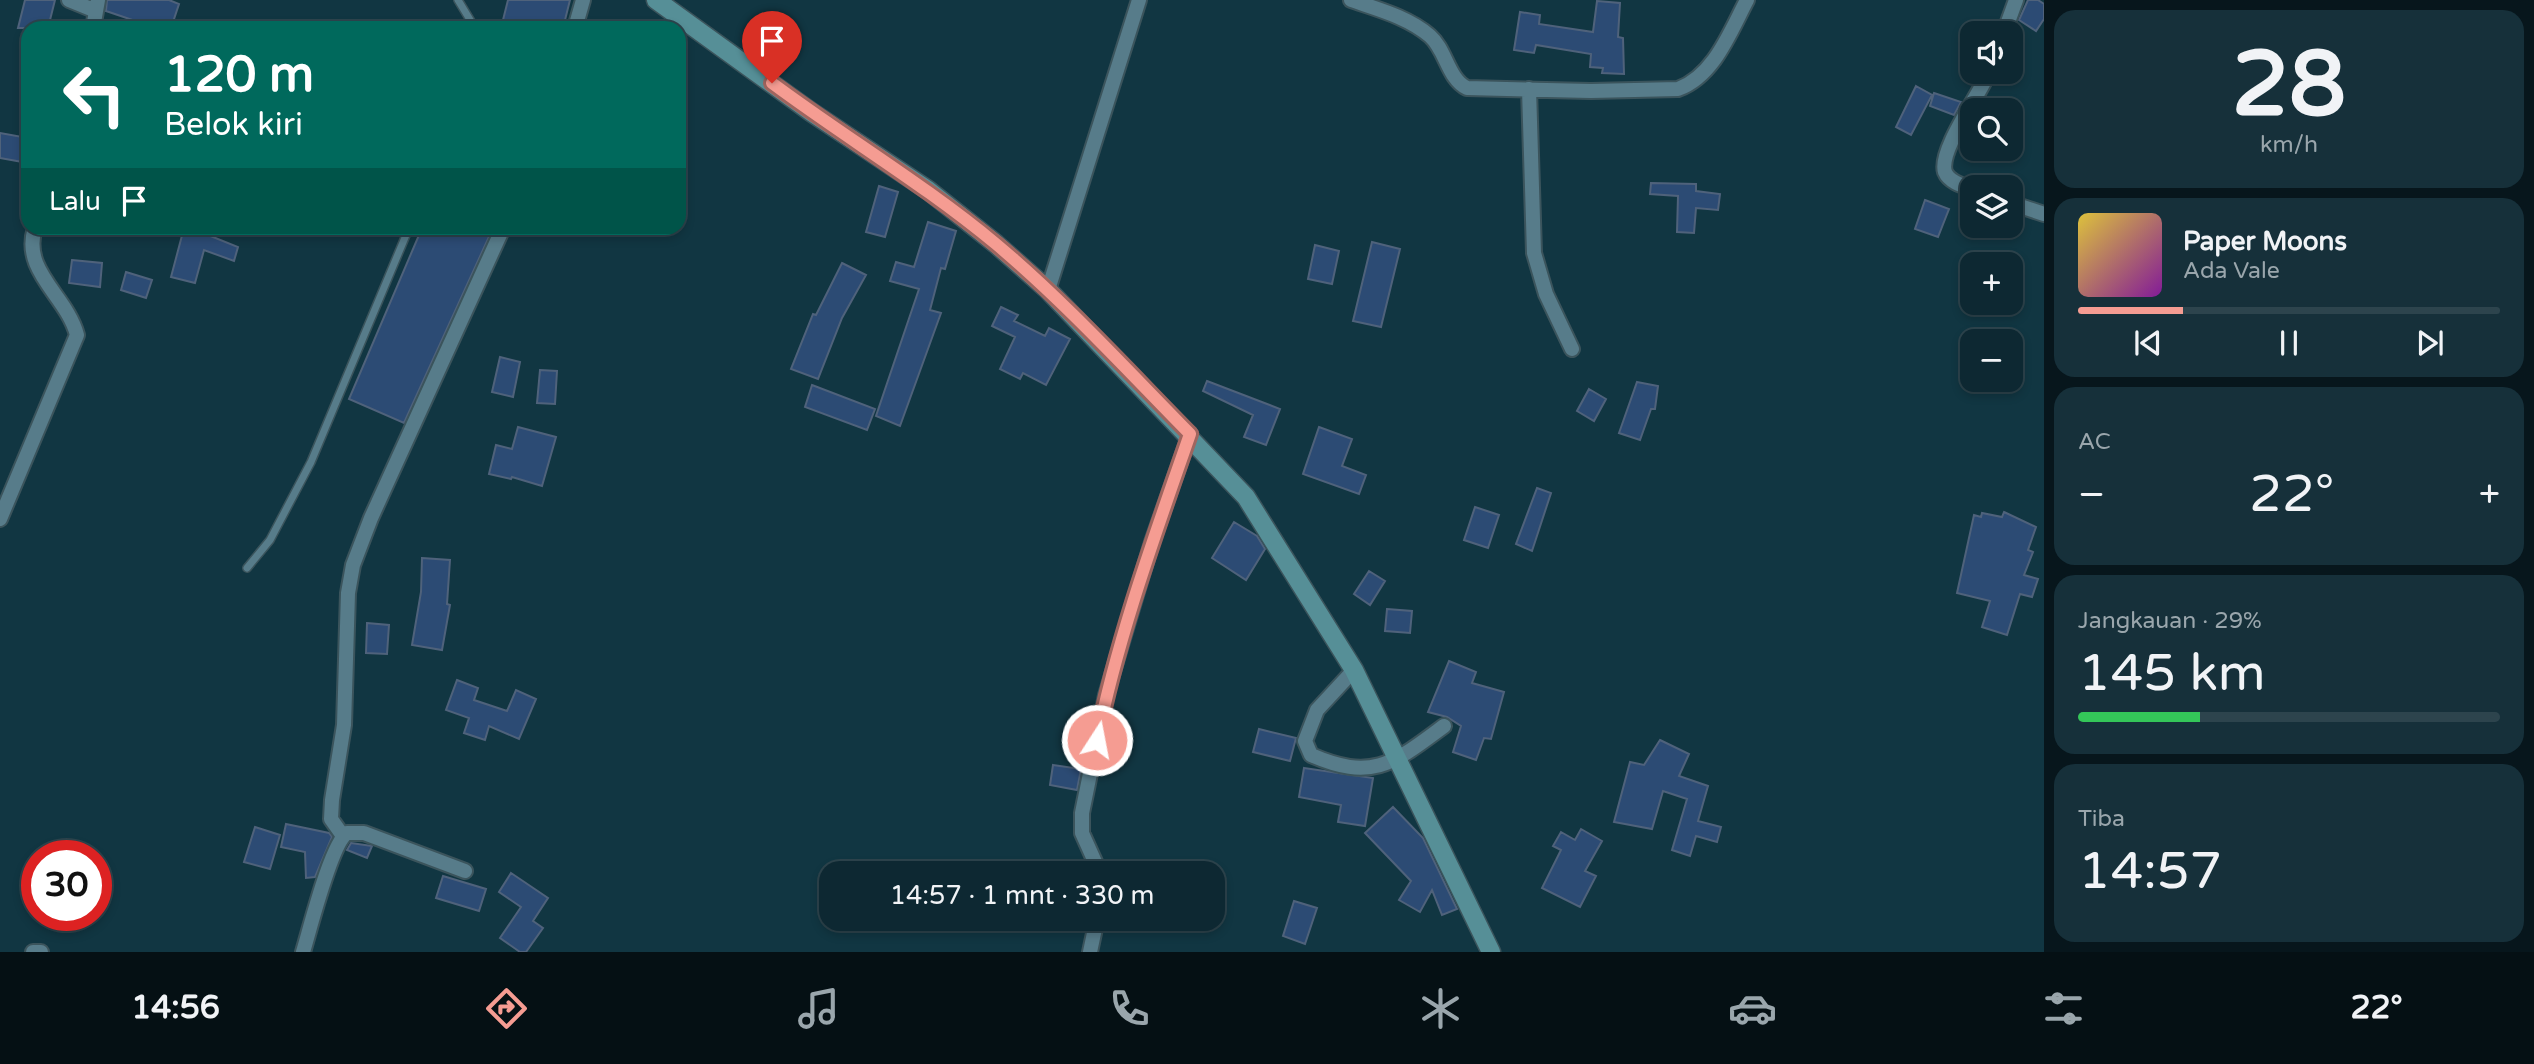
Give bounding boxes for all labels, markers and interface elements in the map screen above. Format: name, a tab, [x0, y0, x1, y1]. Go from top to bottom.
pin	[742, 11, 802, 83]
map controls	[1960, 21, 2023, 392]
button: sound	[1960, 21, 2023, 84]
icon: arrive	[753, 22, 791, 60]
text: 28	[2232, 30, 2346, 140]
text: 120 m	[164, 46, 314, 105]
icon: left	[49, 49, 140, 140]
button: search	[1960, 98, 2023, 161]
text: Belok kiri	[164, 106, 303, 144]
text: km/h	[2260, 131, 2318, 159]
button: layers	[1960, 175, 2023, 238]
icon: arrive	[115, 182, 153, 220]
text: Lalu	[49, 186, 101, 217]
text: Paper Moons	[2183, 226, 2347, 257]
button: +	[1960, 252, 2023, 315]
text: Ada Vale	[2183, 257, 2280, 285]
icon: previous	[2129, 324, 2167, 362]
icon: pause	[2270, 324, 2308, 362]
icon: next	[2411, 324, 2449, 362]
button: −	[1960, 329, 2023, 392]
text: AC	[2078, 428, 2111, 456]
text: 22°	[2249, 463, 2334, 526]
text: −	[2078, 472, 2105, 518]
text: +	[2479, 472, 2500, 518]
text: Jangkauan · 29%	[2078, 607, 2262, 635]
text: 145 km	[2078, 642, 2266, 705]
position arrow	[1060, 703, 1134, 777]
text: Tiba	[2078, 805, 2125, 833]
speed limit sign: 30	[21, 840, 112, 931]
text: 14:57	[2078, 840, 2222, 903]
text: 14:57 · 1 mnt · 330 m	[890, 880, 1154, 911]
icon: directions	[482, 984, 531, 1033]
icon: music	[794, 984, 843, 1033]
icon: phone	[1105, 984, 1154, 1033]
icon: climate	[1416, 984, 1465, 1033]
icon: car	[1728, 984, 1777, 1033]
icon: filters	[2039, 984, 2088, 1033]
text: 14:56	[131, 989, 220, 1027]
text: 22°	[2350, 989, 2403, 1027]

